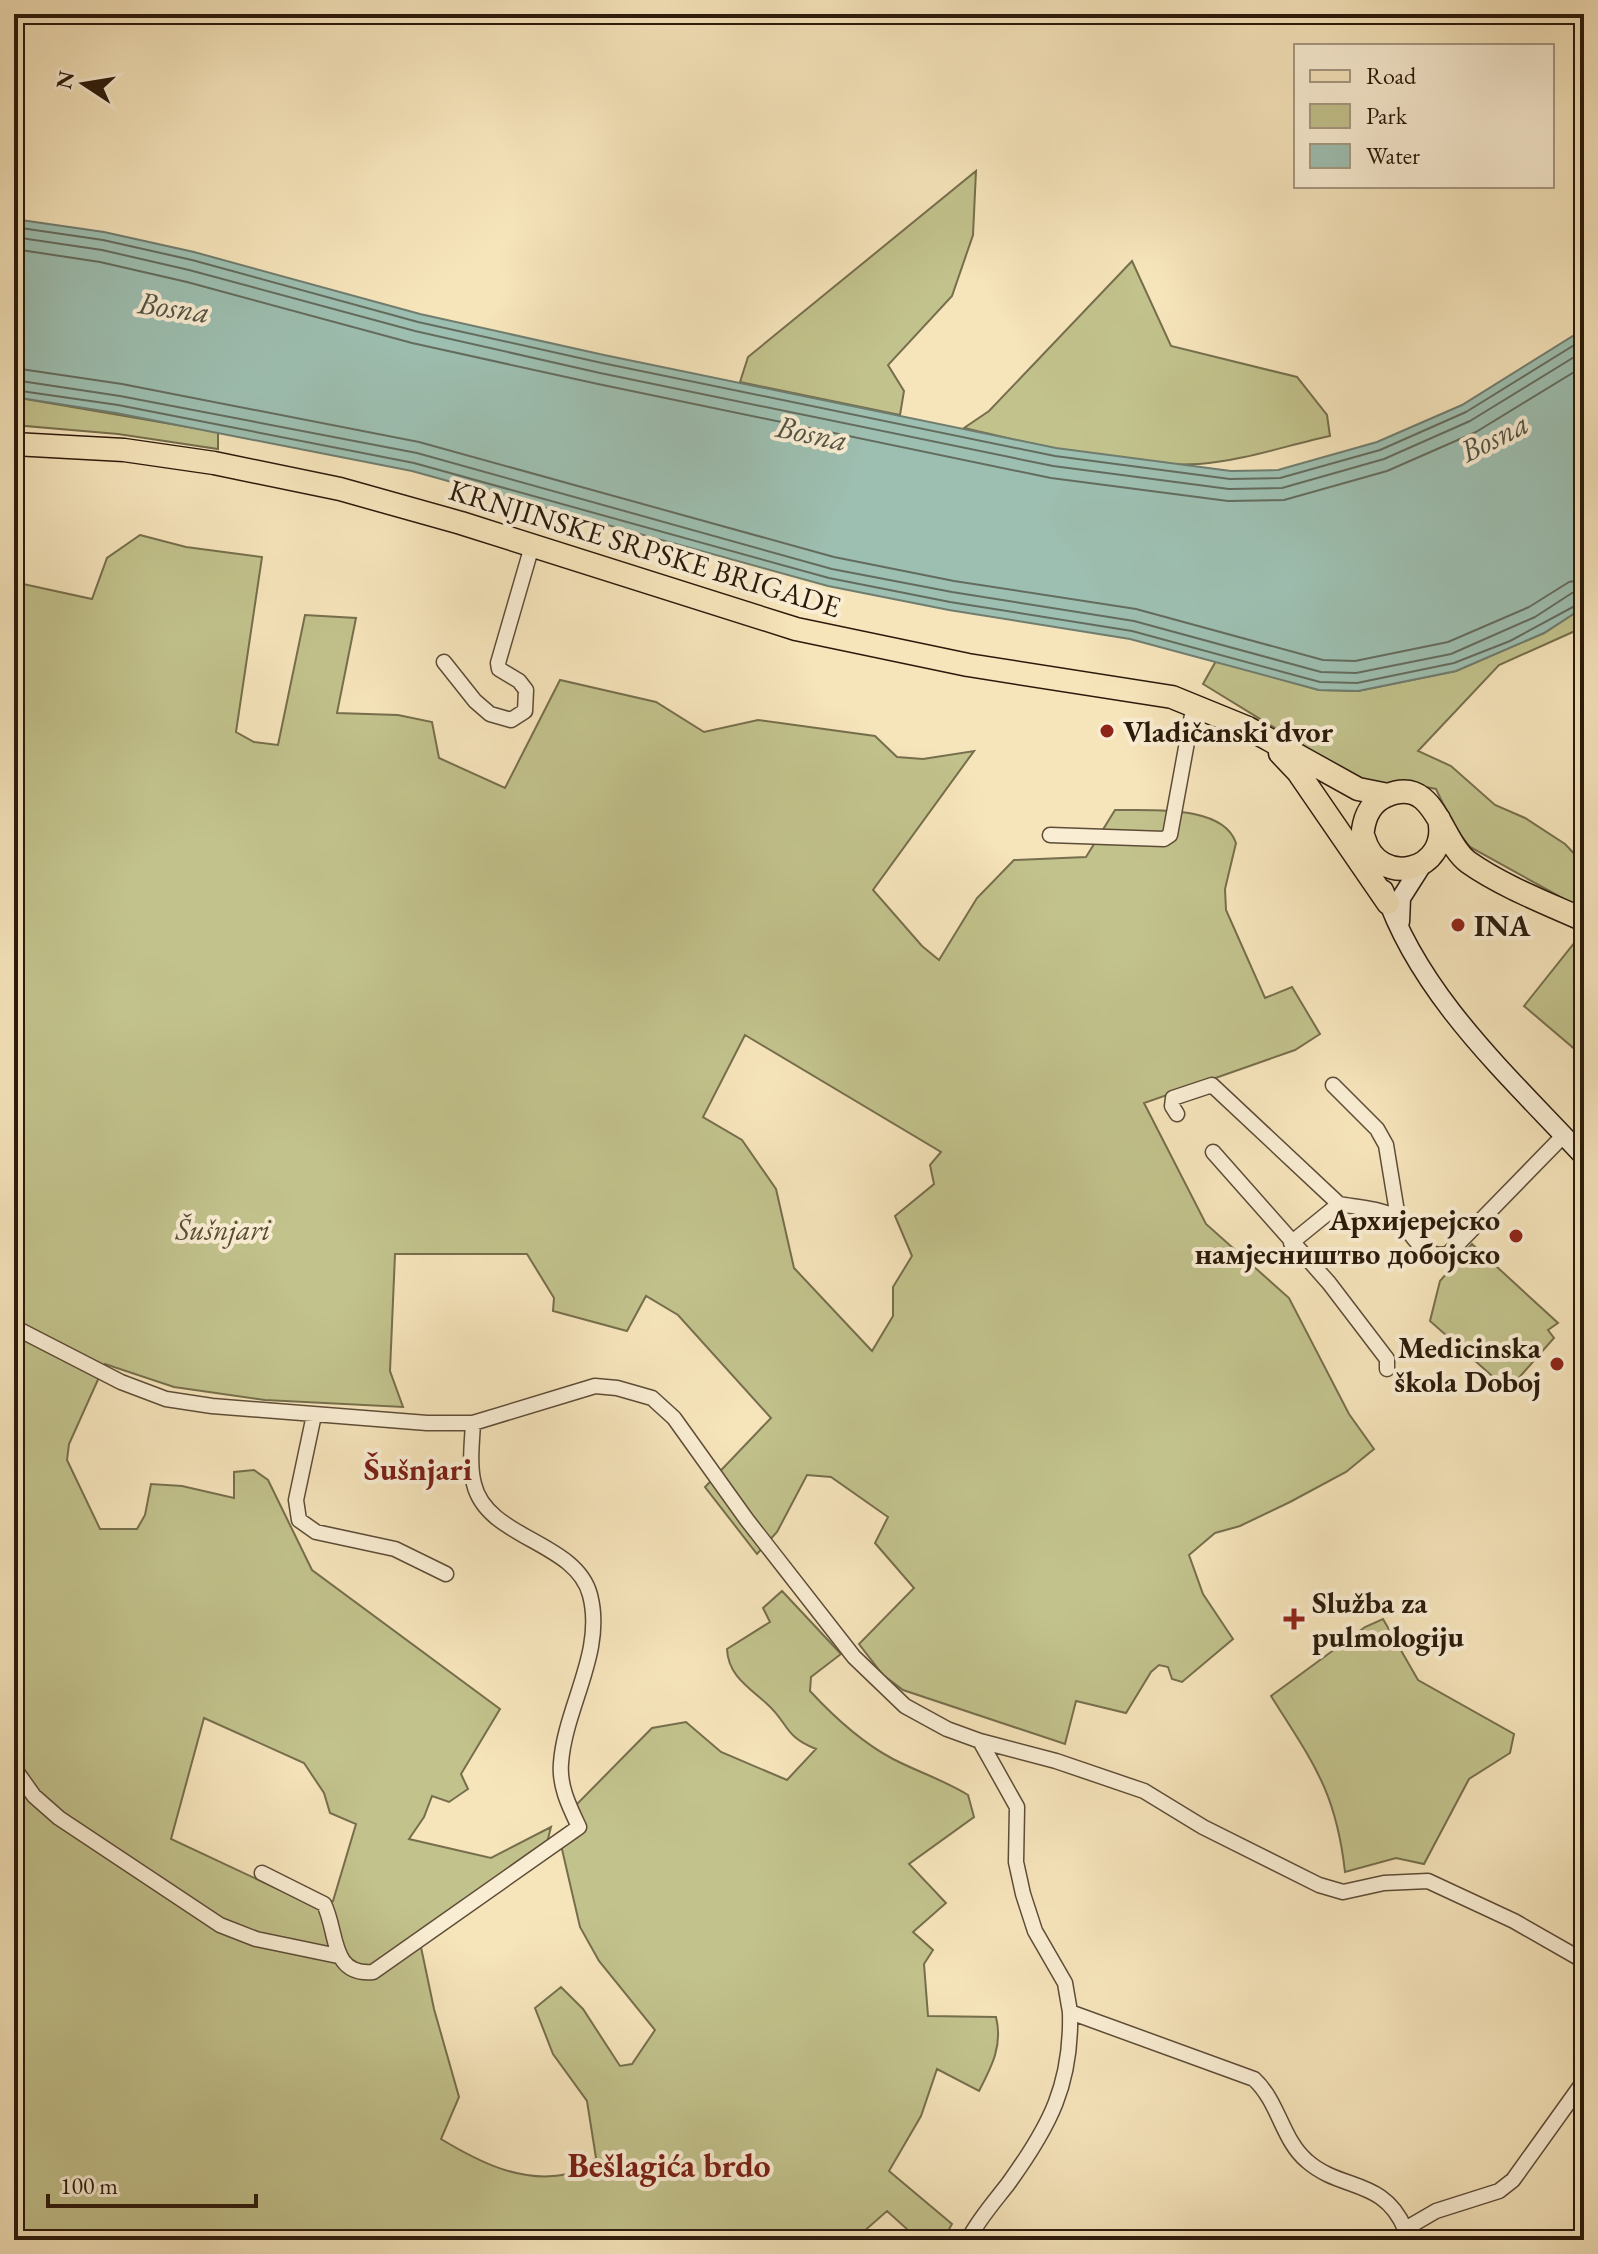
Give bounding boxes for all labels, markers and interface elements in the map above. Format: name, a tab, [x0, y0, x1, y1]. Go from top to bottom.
north arrow	[44, 44, 124, 124]
legend	[1294, 44, 1554, 188]
text: Road	[1366, 60, 1417, 91]
text: N	[49, 68, 81, 92]
text: Park	[1366, 100, 1408, 131]
text: Water	[1366, 140, 1420, 171]
water label: Bosna	[134, 281, 213, 333]
water label: Bosna	[1452, 402, 1536, 472]
water label: Bosna	[772, 405, 852, 461]
street label: KRNJINSKE SRPSKE BRIGADE	[444, 470, 846, 626]
place label: Vladičanski dvor	[1123, 712, 1334, 751]
marker: Vladičanski dvor	[1098, 722, 1116, 740]
place label: INA	[1474, 906, 1531, 945]
marker: INA	[1449, 916, 1467, 934]
place label: Архијерејско намјесништво добојско	[1195, 1200, 1500, 1273]
park label: Šušnjari	[175, 1210, 272, 1249]
marker: Архијерејско намјесништво добојско	[1507, 1227, 1525, 1245]
place label: Medicinska škola Doboj	[1394, 1328, 1542, 1401]
marker: Medicinska škola Doboj	[1548, 1355, 1566, 1373]
district label: Šušnjari	[364, 1448, 473, 1490]
place label: Služba za pulmologiju	[1312, 1583, 1464, 1656]
marker: Služba za pulmologiju	[1283, 1608, 1305, 1630]
district label: Bešlagića brdo	[567, 2143, 771, 2187]
scale bar	[48, 2158, 256, 2208]
text: 100 m	[60, 2170, 118, 2201]

